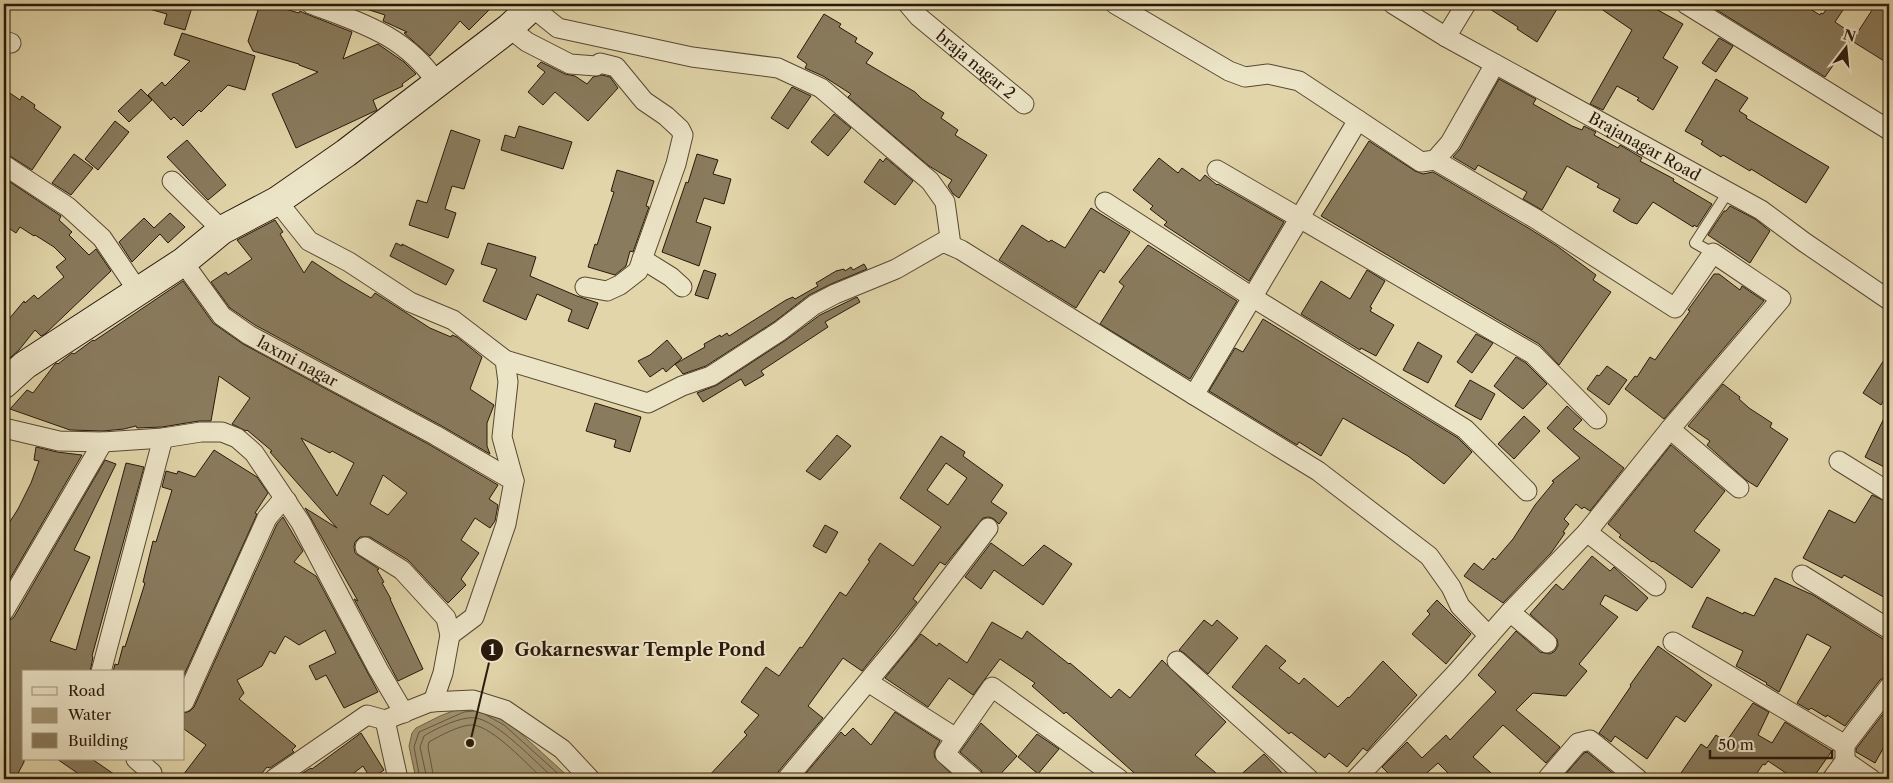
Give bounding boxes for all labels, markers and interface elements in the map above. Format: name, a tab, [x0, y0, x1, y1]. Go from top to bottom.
north arrow	[1820, 22, 1870, 72]
text: N	[1841, 25, 1858, 46]
street label: braja nagar 2	[932, 26, 1020, 103]
street label: Brajanagar Road	[1585, 107, 1704, 185]
street label: laxmi nagar	[254, 331, 342, 391]
callout: Gokarneswar Temple Pond	[479, 633, 776, 666]
text: Gokarneswar Temple Pond	[514, 639, 766, 661]
text: 1	[489, 640, 496, 659]
legend	[22, 670, 185, 760]
text: Road	[68, 681, 105, 700]
text: Water	[67, 705, 112, 724]
scale bar	[1710, 728, 1833, 760]
text: Building	[68, 731, 128, 750]
text: 50 m	[1718, 735, 1754, 754]

